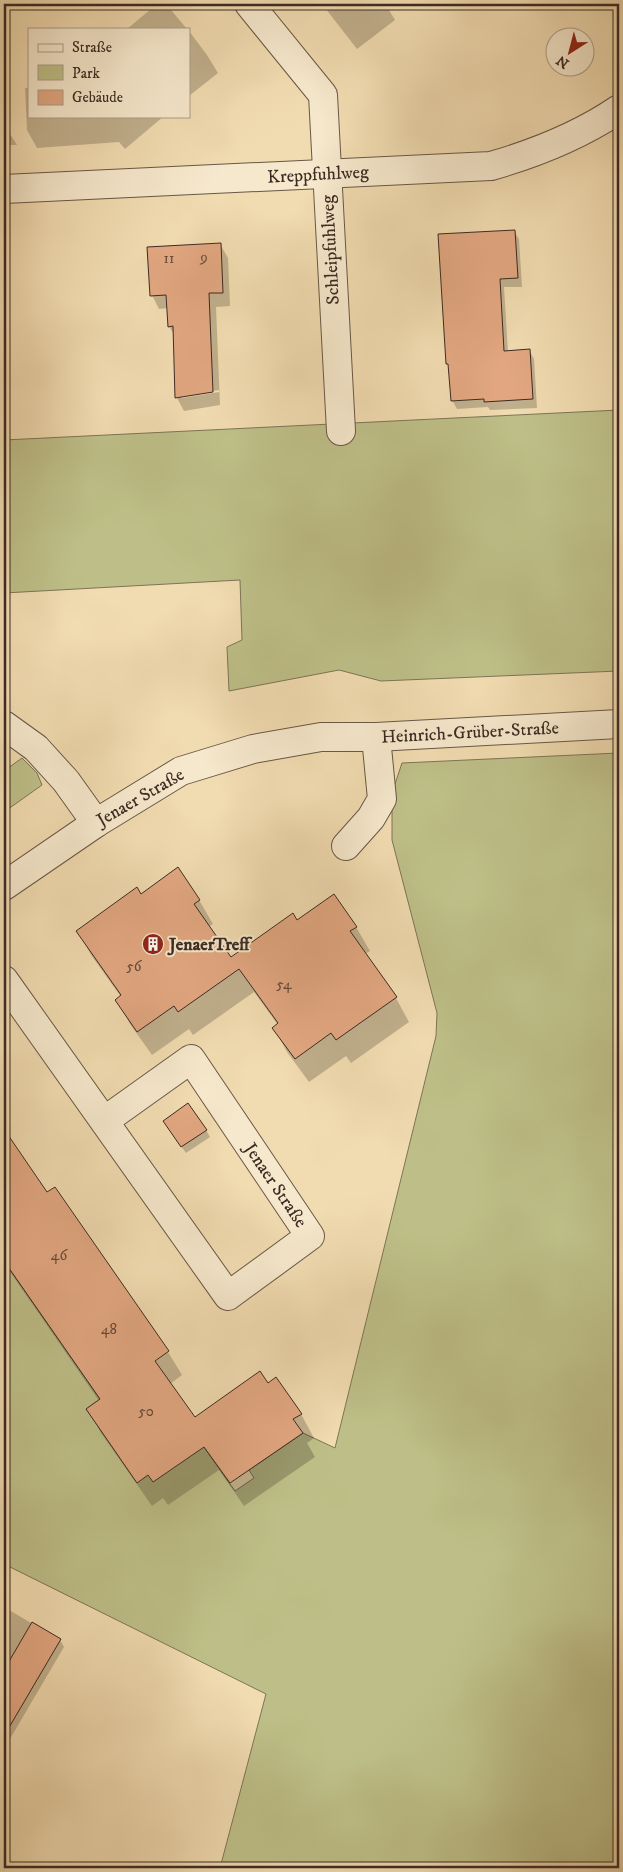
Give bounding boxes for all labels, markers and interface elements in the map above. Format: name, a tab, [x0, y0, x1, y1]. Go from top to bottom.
legend	[28, 28, 190, 118]
north arrow	[546, 28, 596, 78]
text: Straße	[72, 38, 112, 57]
text: N	[553, 51, 573, 72]
text: Park	[72, 64, 101, 83]
text: Gebäude	[72, 88, 123, 107]
street label: Kreppfuhlweg	[267, 161, 370, 189]
street label: Schleipfuhlweg	[317, 194, 345, 305]
house number: 9	[199, 248, 208, 267]
house number: 11	[163, 249, 175, 268]
street label: Heinrich-Grüber-Straße	[381, 717, 559, 749]
street label: Jenaer Straße	[91, 764, 188, 833]
building icon: JenaerTreff	[141, 932, 165, 956]
place label: JenaerTreff	[167, 934, 253, 956]
house number: 56	[126, 957, 143, 976]
house number: 54	[276, 975, 292, 994]
street label: Jenaer Straße	[238, 1137, 311, 1232]
house number: 46	[51, 1246, 68, 1265]
house number: 48	[101, 1320, 117, 1339]
house number: 50	[138, 1402, 154, 1421]

